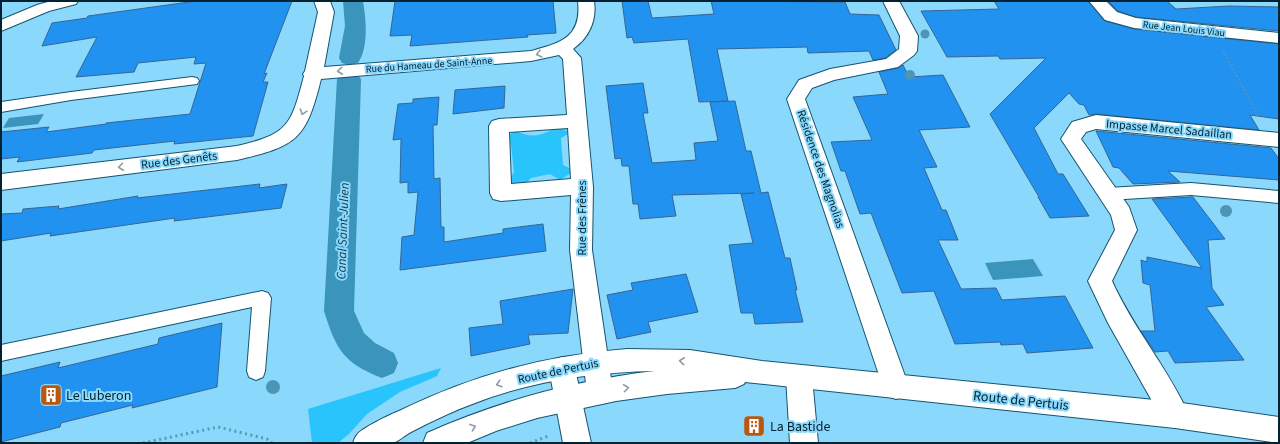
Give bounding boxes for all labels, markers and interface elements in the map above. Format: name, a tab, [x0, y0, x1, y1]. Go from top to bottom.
street label: Rue Jean Louis Viau	[1142, 18, 1226, 40]
one-way arrow	[536, 49, 542, 57]
street label: Rue du Hameau de Saint-Anne	[365, 54, 493, 76]
one-way arrow	[337, 66, 343, 75]
one-way arrow	[299, 108, 308, 115]
street label: Résidence des Magnolias	[792, 108, 849, 231]
street label: Impasse Marcel Sadaillan	[1105, 116, 1233, 143]
street label: Rue des Genêts	[140, 147, 218, 174]
one-way arrow	[117, 162, 124, 171]
street label: Rue des Frênes	[574, 181, 591, 255]
water label: Canal Saint-Julien	[332, 182, 354, 280]
street label: Route de Pertuis	[516, 355, 600, 388]
one-way arrow	[679, 357, 685, 366]
one-way arrow	[496, 379, 503, 388]
building icon: Le Luberon	[38, 382, 64, 408]
one-way arrow	[623, 384, 629, 393]
place label: Le Luberon	[66, 386, 131, 406]
street label: Route de Pertuis	[972, 386, 1070, 416]
building icon: La Bastide	[741, 413, 767, 439]
place label: La Bastide	[770, 417, 830, 437]
one-way arrow	[469, 423, 476, 432]

